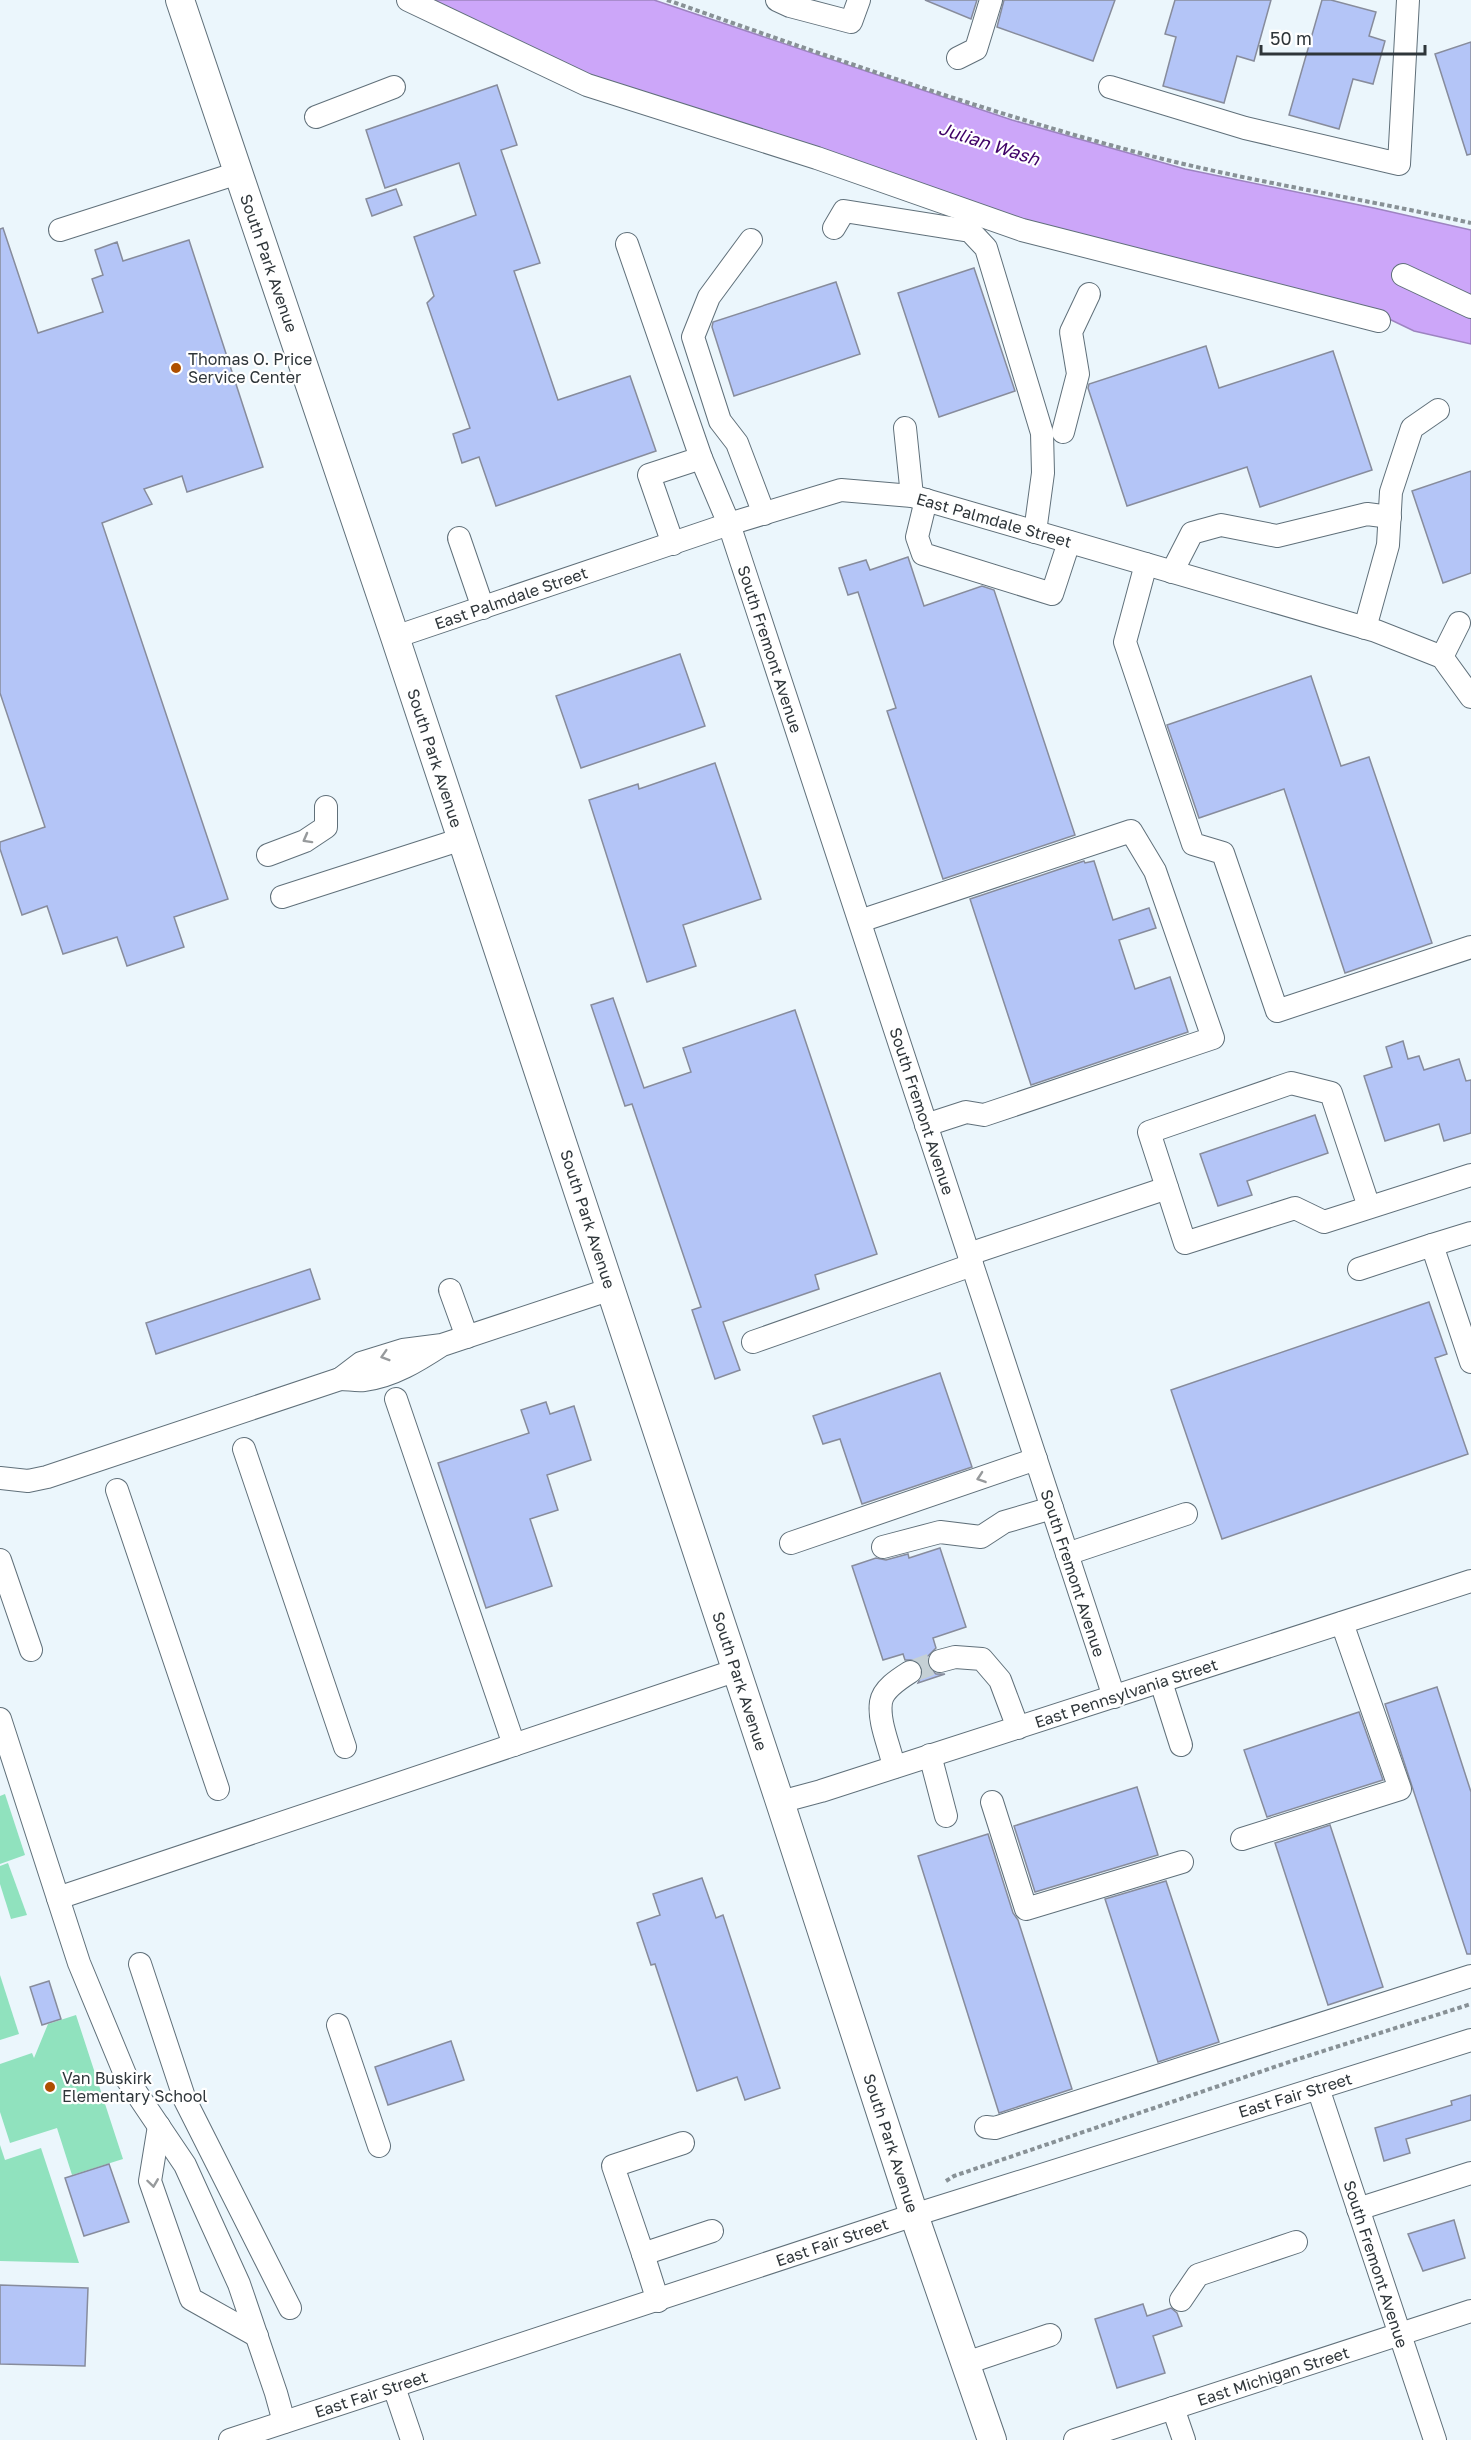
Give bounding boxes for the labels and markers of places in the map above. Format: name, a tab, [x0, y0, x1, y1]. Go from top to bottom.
place label: Thomas O. Price Service Center	[188, 349, 312, 387]
marker: Thomas O. Price Service Center	[169, 361, 183, 375]
place label: Van Buskirk Elementary School	[62, 2068, 207, 2106]
marker: Van Buskirk Elementary School	[43, 2080, 57, 2094]

